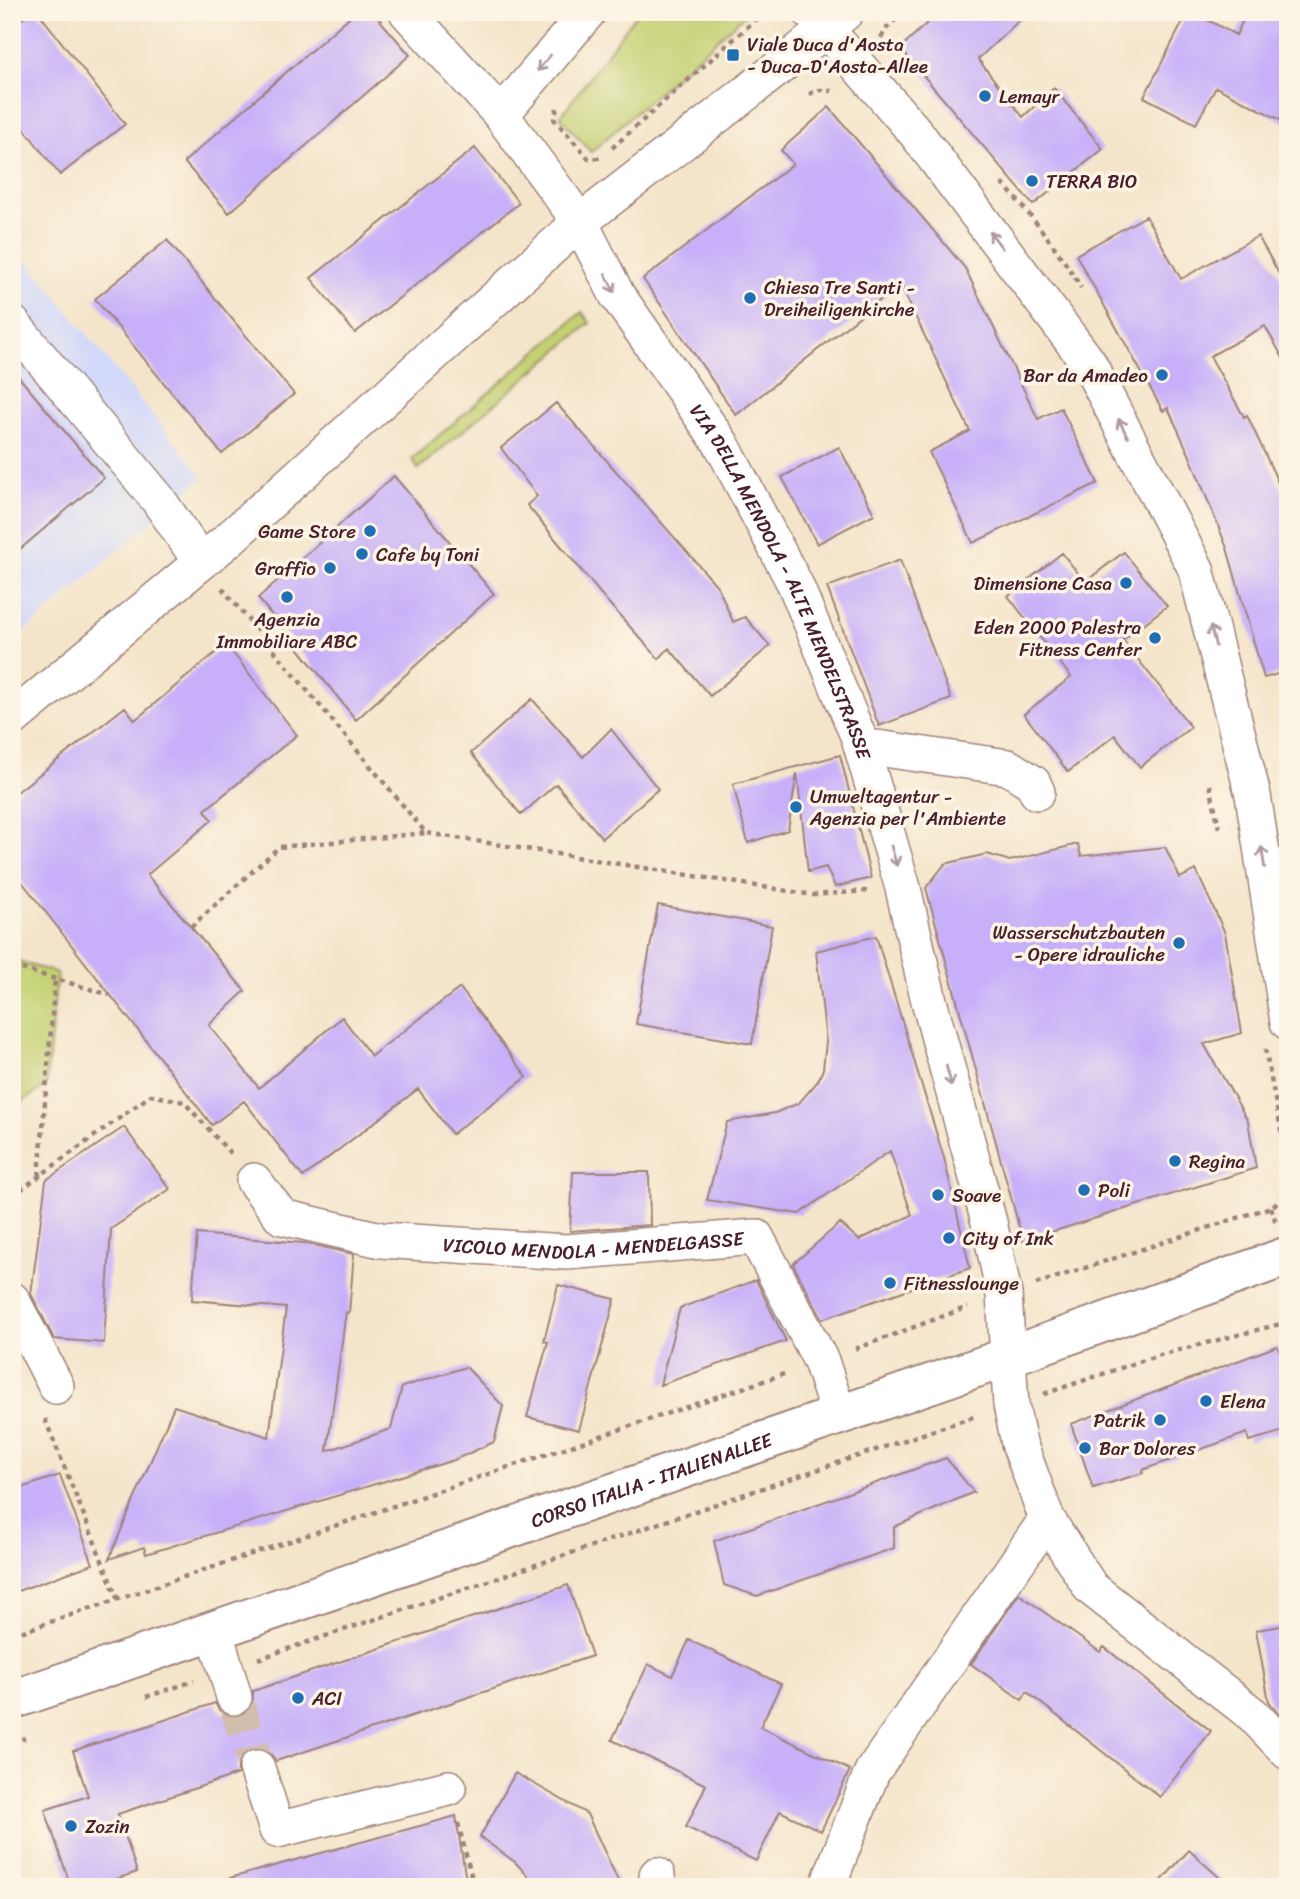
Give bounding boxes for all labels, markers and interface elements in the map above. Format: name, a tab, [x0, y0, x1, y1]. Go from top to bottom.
place label: Viale Duca d'Aosta - Duca-D'Aosta-Allee	[747, 28, 928, 83]
marker: Viale Duca d'Aosta - Duca-D'Aosta-Allee	[725, 47, 741, 63]
one-way arrow	[537, 54, 552, 72]
place label: Lemayr	[999, 80, 1061, 113]
marker: Lemayr	[977, 88, 993, 104]
place label: TERRA BIO	[1046, 165, 1137, 198]
marker: TERRA BIO	[1024, 173, 1040, 189]
one-way arrow	[989, 231, 1004, 250]
place label: Chiesa Tre Santi - Dreiheiligenkirche	[764, 271, 915, 326]
one-way arrow	[604, 272, 618, 293]
marker: Chiesa Tre Santi - Dreiheiligenkirche	[742, 290, 758, 306]
place label: Bar da Amadeo	[1023, 359, 1148, 392]
marker: Bar da Amadeo	[1154, 367, 1170, 383]
street label: VIA DELLA MENDOLA - ALTE MENDELSTRASSE	[681, 397, 881, 764]
one-way arrow	[1115, 418, 1129, 439]
place label: Game Store	[258, 515, 356, 548]
marker: Game Store	[362, 523, 378, 539]
place label: Cafe by Toni	[376, 538, 480, 571]
marker: Cafe by Toni	[354, 546, 370, 562]
place label: Graffio	[255, 552, 316, 585]
marker: Graffio	[322, 560, 338, 576]
place label: Dimensione Casa	[973, 567, 1112, 600]
marker: Dimensione Casa	[1118, 575, 1134, 591]
marker: Agenzia Immobiliare ABC	[279, 589, 295, 605]
place label: Agenzia Immobiliare ABC	[216, 603, 358, 658]
place label: Eden 2000 Palestra Fitness Center	[974, 611, 1142, 666]
one-way arrow	[1206, 625, 1219, 648]
marker: Eden 2000 Palestra Fitness Center	[1147, 630, 1163, 646]
place label: Umweltagentur - Agenzia per l'Ambiente	[809, 780, 1006, 835]
marker: Umweltagentur - Agenzia per l'Ambiente	[788, 799, 804, 815]
one-way arrow	[888, 845, 901, 867]
one-way arrow	[1256, 846, 1269, 869]
place label: Wasserschutzbauten - Opere idrauliche	[993, 916, 1165, 971]
marker: Wasserschutzbauten - Opere idrauliche	[1171, 935, 1187, 951]
one-way arrow	[944, 1065, 957, 1087]
place label: Regina	[1189, 1145, 1245, 1178]
marker: Regina	[1167, 1153, 1183, 1169]
place label: Poli	[1098, 1174, 1131, 1207]
place label: Soave	[952, 1179, 1001, 1212]
marker: Poli	[1076, 1182, 1092, 1198]
marker: Soave	[930, 1187, 946, 1203]
street label: VICOLO MENDOLA - MENDELGASSE	[442, 1222, 746, 1269]
place label: City of Ink	[963, 1222, 1054, 1255]
marker: City of Ink	[941, 1230, 957, 1246]
place label: Fitnesslounge	[904, 1267, 1019, 1300]
marker: Fitnesslounge	[882, 1275, 898, 1291]
place label: Elena	[1220, 1385, 1266, 1418]
marker: Elena	[1198, 1393, 1214, 1409]
place label: Patrik	[1094, 1404, 1146, 1437]
marker: Patrik	[1152, 1412, 1168, 1428]
street label: CORSO ITALIA - ITALIENALLEE	[526, 1423, 778, 1537]
place label: Bar Dolores	[1099, 1432, 1196, 1465]
marker: Bar Dolores	[1077, 1440, 1093, 1456]
place label: ACI	[311, 1682, 342, 1715]
marker: ACI	[290, 1690, 306, 1706]
place label: Zozin	[85, 1810, 130, 1843]
marker: Zozin	[63, 1818, 79, 1834]

